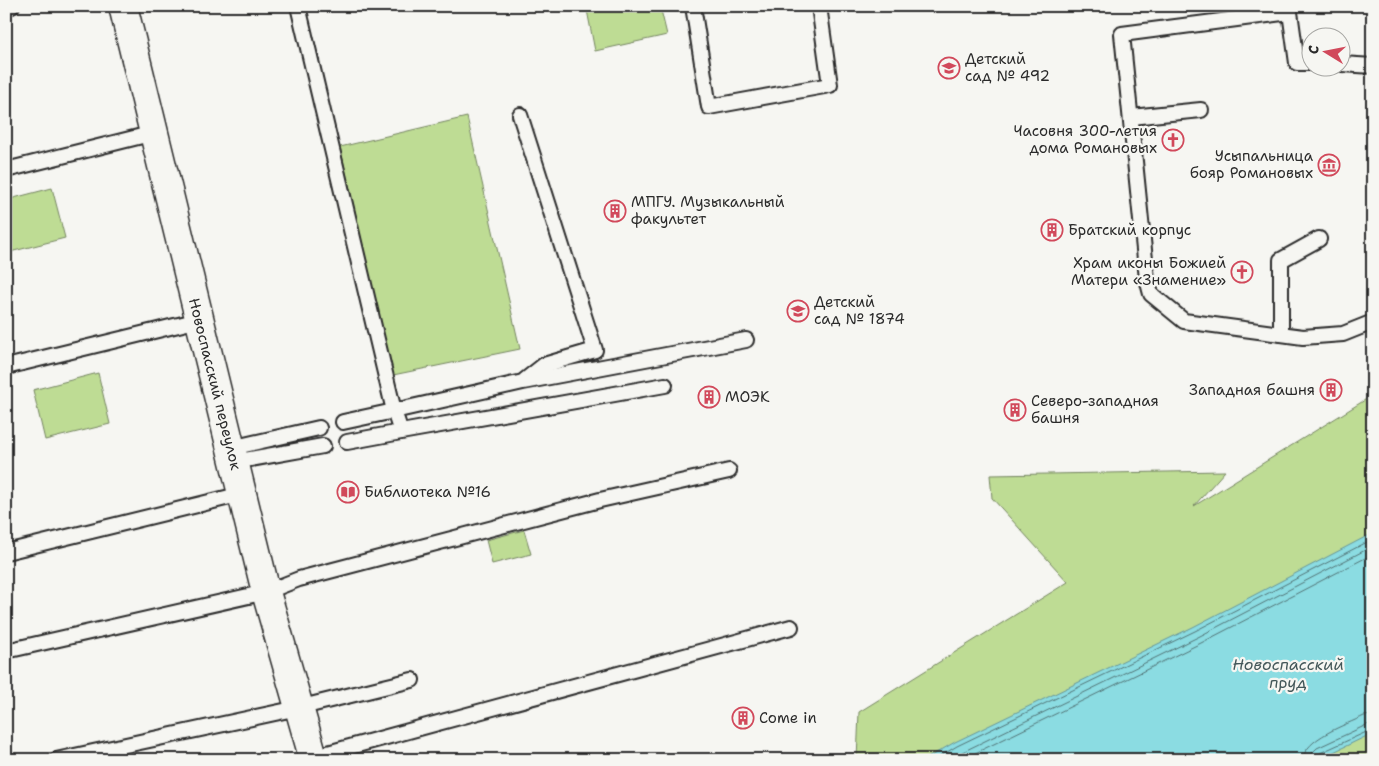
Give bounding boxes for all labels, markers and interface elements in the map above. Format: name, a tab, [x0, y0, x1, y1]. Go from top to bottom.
north arrow	[1302, 28, 1352, 78]
text: С	[1304, 44, 1323, 56]
place label: Детский сад № 492	[965, 49, 1050, 86]
school or university icon: Детский сад № 492	[937, 56, 961, 80]
place label: Часовня 300-летия дома Романовых	[1014, 121, 1157, 158]
church icon: Часовня 300-летия дома Романовых	[1161, 128, 1185, 152]
place label: Усыпальница бояр Романовых	[1190, 146, 1314, 183]
museum icon: Усыпальница бояр Романовых	[1317, 153, 1341, 177]
place label: МПГУ. Музыкальный факультет	[631, 192, 785, 229]
building icon: МПГУ. Музыкальный факультет	[603, 199, 627, 223]
building icon: Братский корпус	[1040, 218, 1064, 242]
place label: Братский корпус	[1068, 220, 1191, 240]
place label: Храм иконы Божией Матери «Знамение»	[1071, 253, 1226, 290]
church icon: Храм иконы Божией Матери «Знамение»	[1230, 260, 1254, 284]
place label: Детский сад № 1874	[814, 292, 905, 329]
street label: Новоспасский переулок	[184, 296, 246, 472]
school or university icon: Детский сад № 1874	[786, 299, 810, 323]
building icon: Западная башня	[1319, 378, 1343, 402]
place label: Западная башня	[1189, 380, 1315, 400]
building icon: МОЭК	[697, 385, 721, 409]
place label: МОЭК	[725, 387, 770, 407]
place label: Северо-западная башня	[1031, 391, 1159, 428]
building icon: Северо-западная башня	[1003, 398, 1027, 422]
library icon: Библиотека №16	[336, 480, 360, 504]
place label: Библиотека №16	[364, 482, 491, 502]
water label: Новоспасский пруд	[1232, 654, 1344, 693]
building icon: Come in	[731, 706, 755, 730]
place label: Come in	[759, 708, 817, 728]

